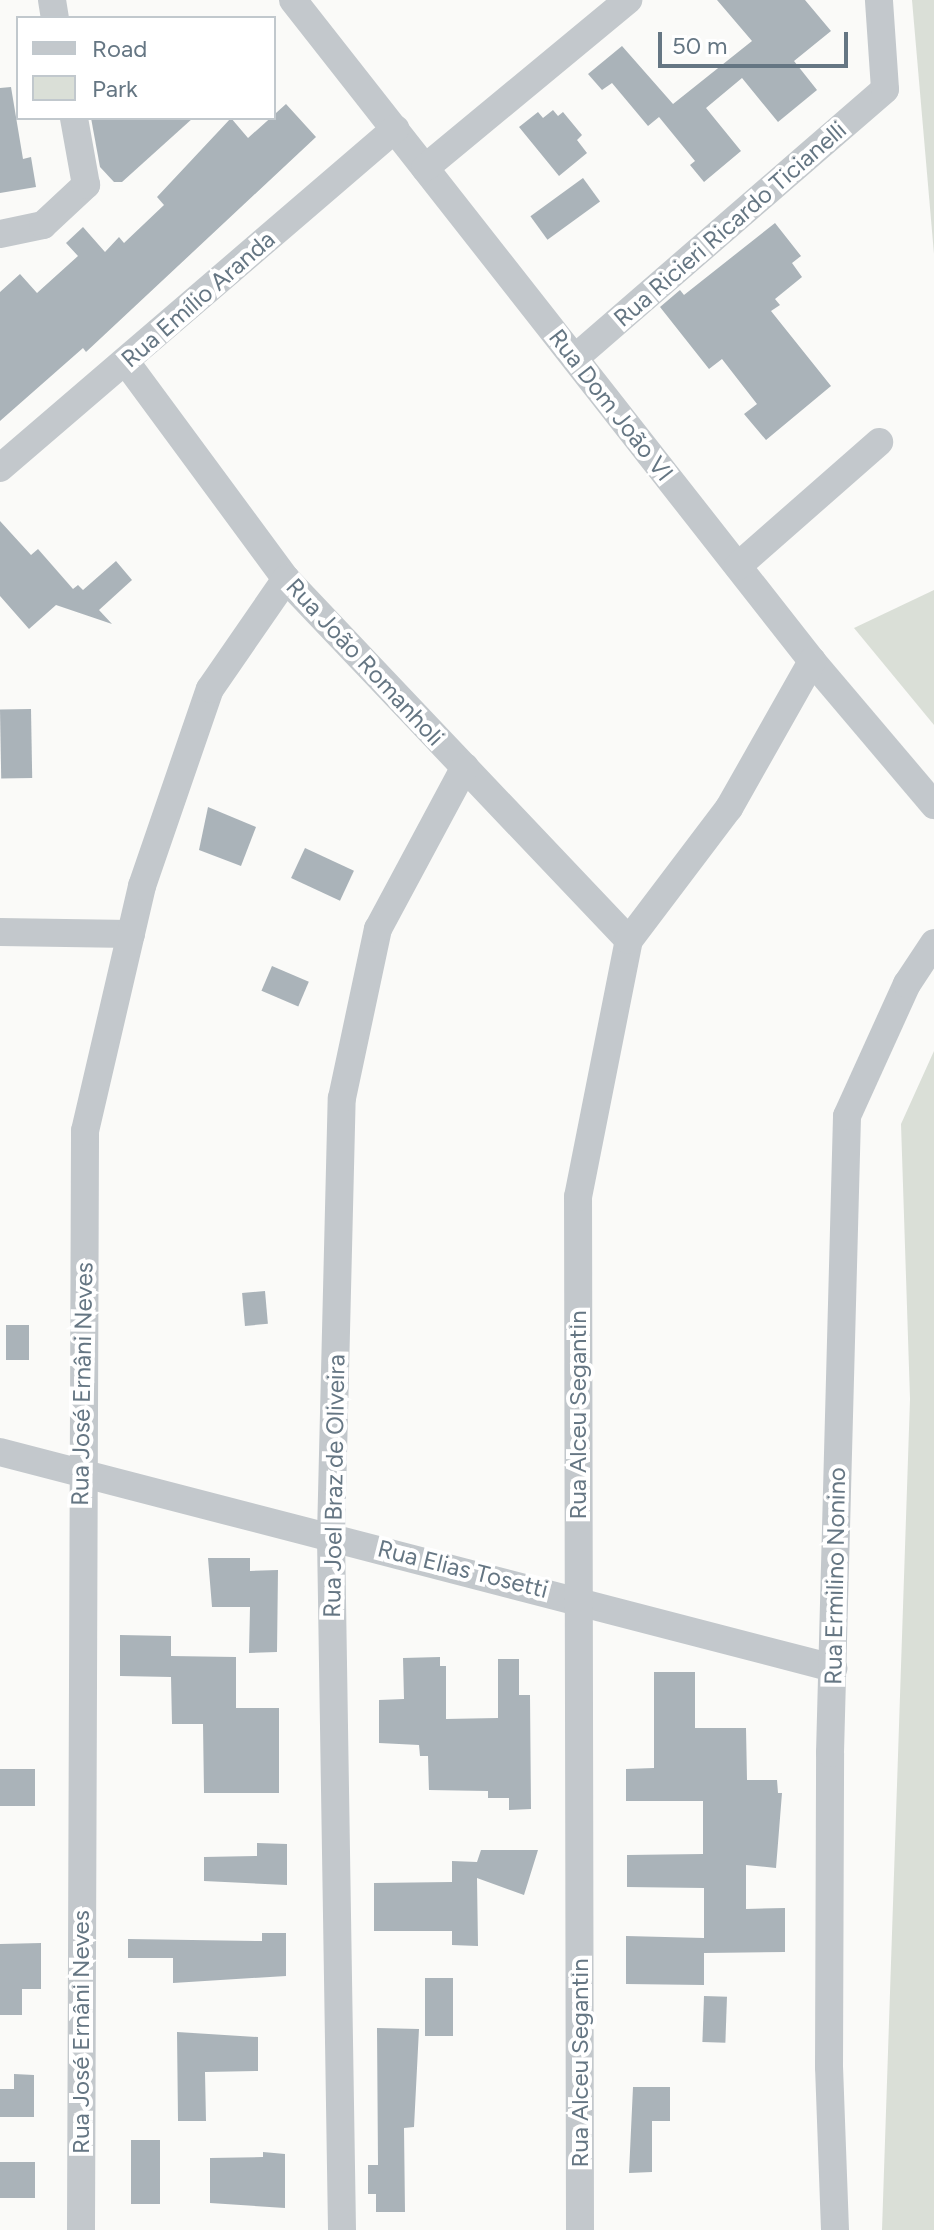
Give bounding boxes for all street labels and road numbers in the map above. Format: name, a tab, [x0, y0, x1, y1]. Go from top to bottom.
street label: Rua Ricieri Ricardo Ticianelli	[608, 115, 852, 333]
street label: Rua Emílio Aranda	[115, 225, 281, 373]
street label: Rua Dom João VI	[543, 323, 679, 487]
street label: Rua João Romanholi	[280, 572, 450, 752]
street label: Rua José Ernâni Neves	[65, 1262, 99, 1506]
street label: Rua Alceu Segantin	[564, 1310, 592, 1520]
street label: Rua Joel Braz de Oliveira	[317, 1354, 351, 1618]
street label: Rua Ermilino Nonino	[819, 1467, 851, 1685]
street label: Rua Elias Tosetti	[375, 1534, 551, 1604]
street label: Rua José Ernâni Neves	[67, 1910, 95, 2154]
street label: Rua Alceu Segantin	[566, 1958, 594, 2168]

